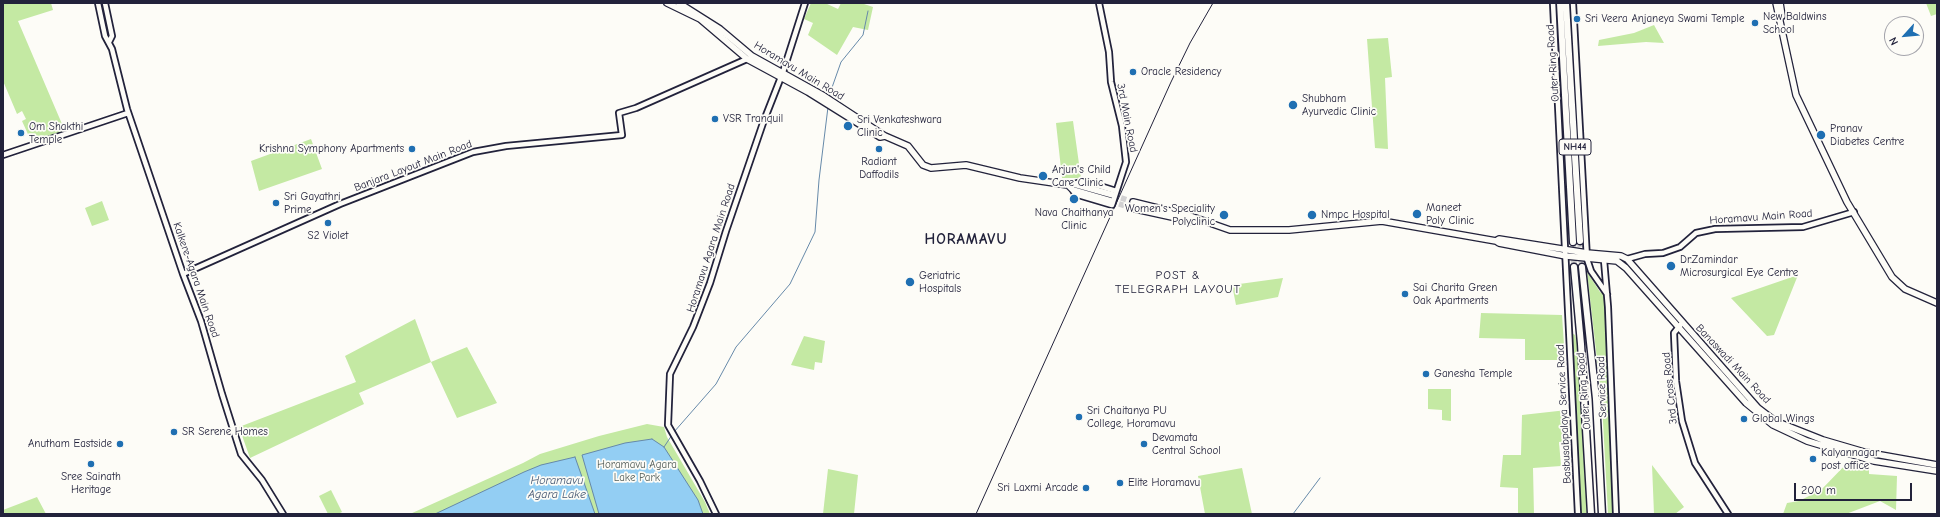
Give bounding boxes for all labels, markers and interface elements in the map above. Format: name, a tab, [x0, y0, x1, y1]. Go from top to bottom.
place label: New Baldwins School	[1763, 10, 1826, 36]
place label: Sri Veera Anjaneya Swami Temple	[1585, 12, 1744, 26]
marker: Sri Veera Anjaneya Swami Temple	[1572, 14, 1582, 24]
north arrow	[1884, 16, 1924, 56]
marker: New Baldwins School	[1750, 18, 1760, 28]
street label: Outer Ring Road	[1544, 24, 1562, 102]
text: N	[1886, 35, 1901, 47]
street label: Horamavu Main Road	[751, 39, 847, 103]
place label: Oracle Residency	[1141, 65, 1221, 79]
marker: Oracle Residency	[1128, 67, 1138, 77]
street label: 3rd Main Road	[1114, 82, 1140, 154]
place label: Shubham Ayurvedic Clinic	[1302, 92, 1376, 118]
marker: Shubham Ayurvedic Clinic	[1287, 99, 1299, 111]
place label: VSR Tranquil	[723, 112, 783, 126]
place label: Sri Venkateshwara Clinic	[857, 113, 942, 139]
marker: VSR Tranquil	[710, 114, 720, 124]
place label: Om Shakthi Temple	[29, 120, 83, 146]
marker: Sri Venkateshwara Clinic	[842, 120, 854, 132]
place label: Pranav Diabetes Centre	[1830, 122, 1904, 148]
marker: Om Shakthi Temple	[16, 128, 26, 138]
marker: Pranav Diabetes Centre	[1815, 129, 1827, 141]
street label: Banjara Layout Main Road	[352, 137, 474, 195]
road number: NH44	[1559, 139, 1591, 155]
place label: Krishna Symphony Apartments	[259, 142, 404, 156]
marker: Krishna Symphony Apartments	[407, 144, 417, 154]
marker: Radiant Daffodils	[874, 144, 884, 154]
place label: Radiant Daffodils	[859, 155, 899, 181]
place label: Arjun's Child Care Clinic	[1052, 163, 1111, 189]
marker: Arjun's Child Care Clinic	[1037, 170, 1049, 182]
street label: Horamavu Agara Main Road	[684, 182, 738, 314]
place label: Sri Gayathri Prime	[284, 190, 340, 216]
marker: Nava Chaithanya Clinic	[1068, 193, 1080, 205]
marker: Sri Gayathri Prime	[271, 198, 281, 208]
place label: Maneet Poly Clinic	[1426, 201, 1474, 227]
place label: Women's Speciality Polyclinic	[1125, 202, 1215, 228]
place label: Nava Chaithanya Clinic	[1035, 206, 1113, 232]
street label: Horamavu Main Road	[1709, 207, 1813, 227]
place label: Nmpc Hospital	[1321, 208, 1390, 222]
marker: Maneet Poly Clinic	[1411, 208, 1423, 220]
marker: Women's Speciality Polyclinic	[1218, 209, 1230, 221]
marker: Nmpc Hospital	[1306, 209, 1318, 221]
marker: S2 Violet	[323, 218, 333, 228]
street label: Kalkere-Agara Main Road	[170, 221, 222, 339]
place label: S2 Violet	[308, 229, 348, 243]
district label: HORAMAVU	[925, 231, 1007, 249]
place label: Dr.Zamindar Microsurgical Eye Centre	[1680, 253, 1798, 279]
marker: Dr.Zamindar Microsurgical Eye Centre	[1665, 260, 1677, 272]
place label: Geriatric Hospitals	[919, 269, 961, 295]
district label: POST & TELEGRAPH LAYOUT	[1115, 269, 1241, 297]
marker: Geriatric Hospitals	[904, 276, 916, 288]
place label: Sai Charita Green Oak Apartments	[1413, 281, 1497, 307]
marker: Sai Charita Green Oak Apartments	[1400, 289, 1410, 299]
street label: Banaswadi Main Road	[1693, 322, 1773, 406]
street label: Basbusabpalaya Service Road	[1554, 344, 1574, 484]
street label: 3rd Cross Road	[1660, 351, 1680, 425]
street label: Outer Ring Road	[1574, 352, 1594, 430]
street label: Service Road	[1594, 356, 1610, 418]
place label: Ganesha Temple	[1434, 367, 1512, 381]
marker: Ganesha Temple	[1421, 369, 1431, 379]
place label: Sri Chaitanya PU College, Horamavu	[1087, 404, 1175, 430]
marker: Sri Chaitanya PU College, Horamavu	[1074, 412, 1084, 422]
place label: Global Wings	[1752, 412, 1814, 426]
marker: Global Wings	[1739, 414, 1749, 424]
place label: SR Serene Homes	[182, 425, 268, 439]
marker: SR Serene Homes	[169, 427, 179, 437]
place label: Devamata Central School	[1152, 431, 1221, 457]
place label: Anutham Eastside	[28, 437, 112, 451]
marker: Anutham Eastside	[115, 439, 125, 449]
marker: Devamata Central School	[1139, 439, 1149, 449]
place label: Kalyannagar post office	[1821, 446, 1879, 472]
marker: Kalyannagar post office	[1808, 454, 1818, 464]
park label: Horamavu Agara Lake Park	[597, 458, 677, 484]
marker: Sree Sainath Heritage	[86, 459, 96, 469]
place label: Sree Sainath Heritage	[61, 470, 121, 496]
water label: Horamavu Agara Lake	[528, 474, 586, 502]
scale bar	[1796, 475, 1914, 501]
place label: Elite Horamavu	[1128, 476, 1200, 490]
marker: Elite Horamavu	[1115, 478, 1125, 488]
place label: Sri Laxmi Arcade	[997, 481, 1078, 495]
marker: Sri Laxmi Arcade	[1081, 483, 1091, 493]
text: 200 m	[1801, 483, 1836, 497]

